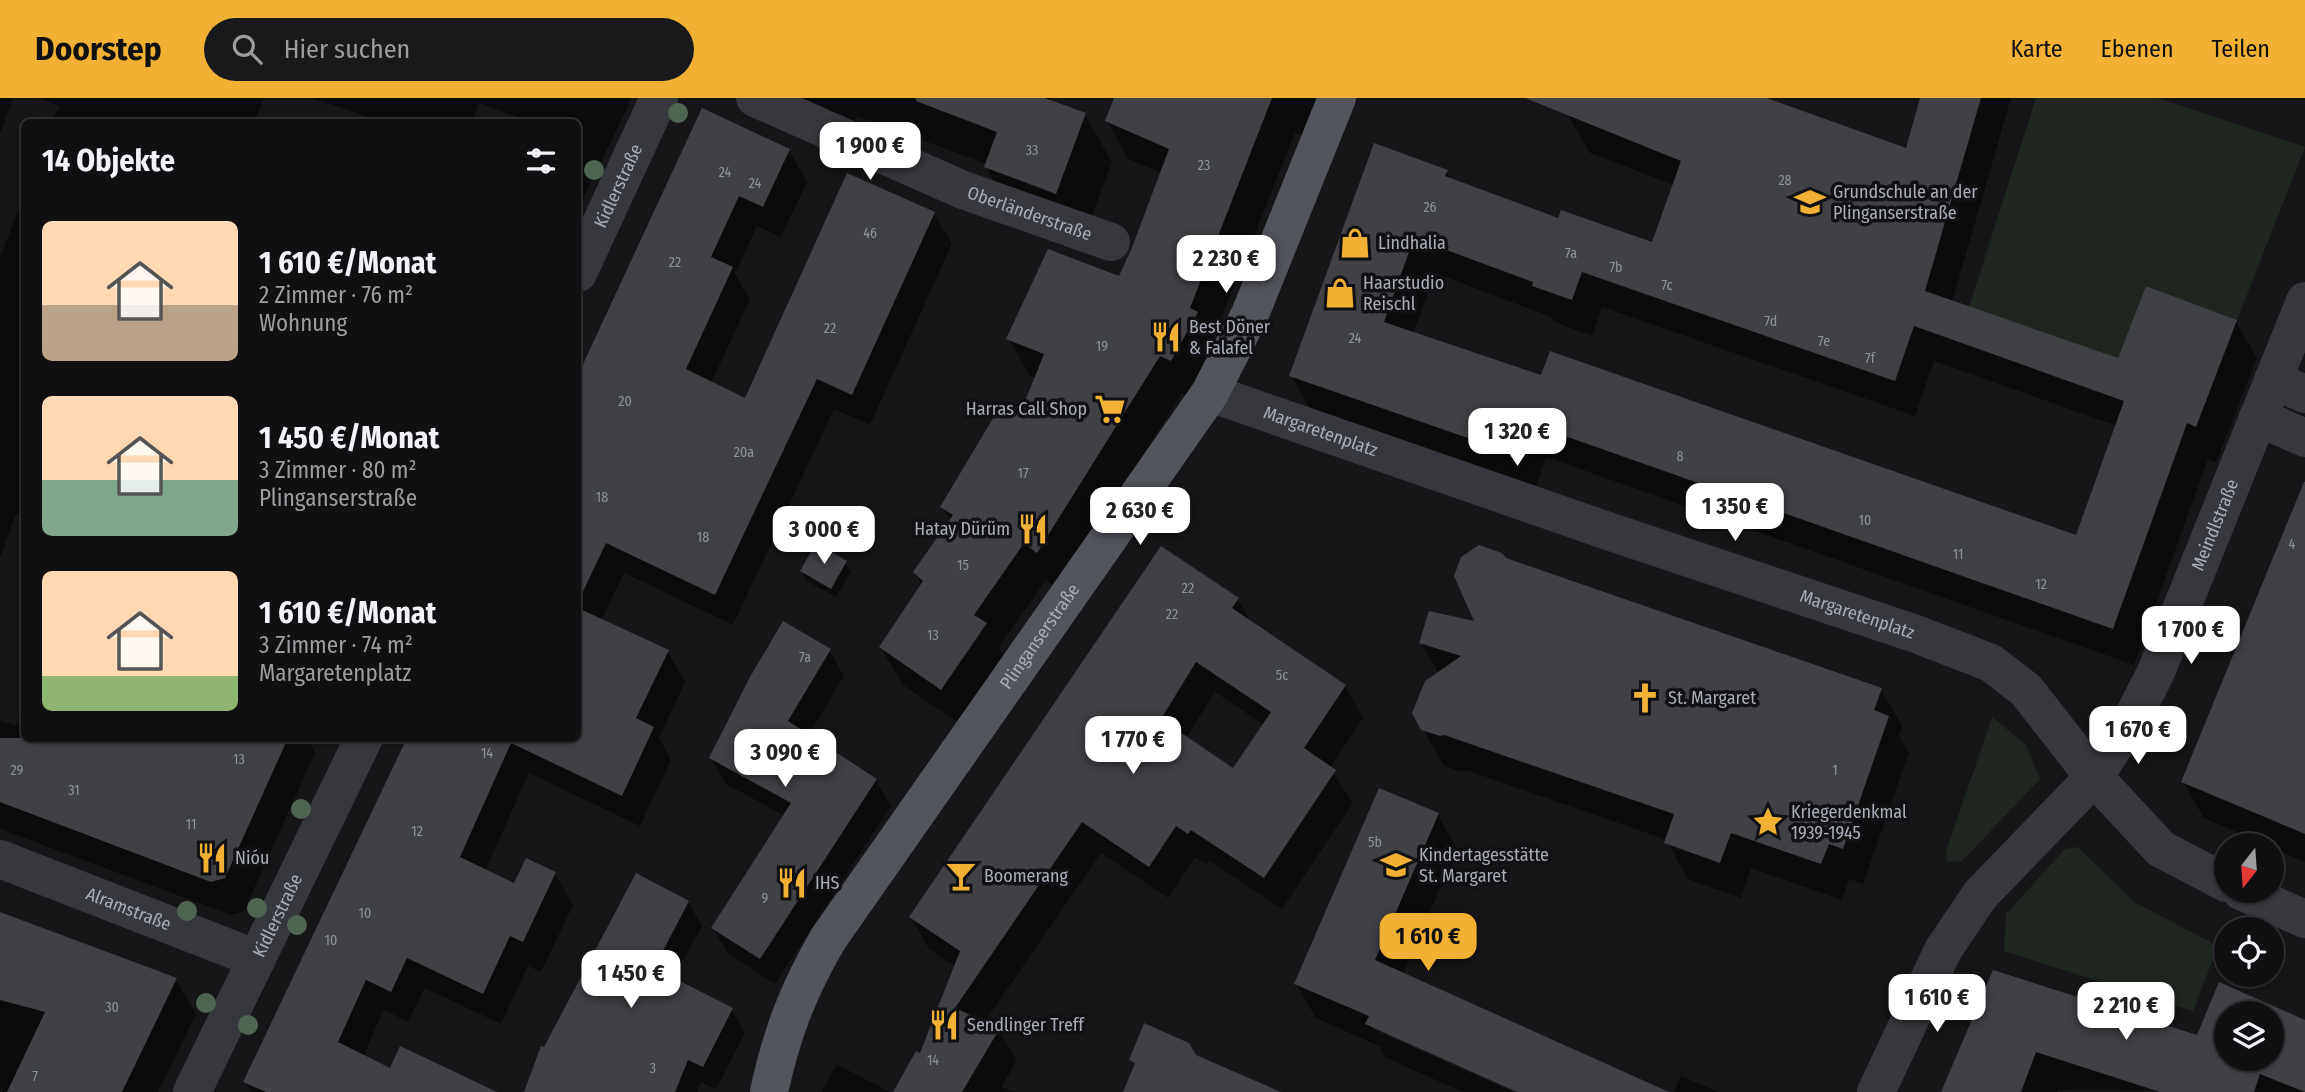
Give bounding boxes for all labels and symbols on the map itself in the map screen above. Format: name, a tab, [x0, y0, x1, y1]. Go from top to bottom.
pin: 1 900 €	[805, 122, 935, 182]
street label: Kidlerstraße	[589, 140, 647, 231]
house number: 33	[1026, 142, 1038, 159]
house number: 23	[1198, 157, 1210, 174]
house number: 24	[719, 164, 732, 181]
house number: 28	[1778, 172, 1792, 189]
house number: 24	[749, 175, 762, 192]
street label: Oberländerstraße	[964, 181, 1095, 245]
place label: Grundschule an der Plinganserstraße	[1833, 181, 1978, 224]
school or university icon: Grundschule an der Plinganserstraße	[1793, 185, 1827, 219]
house number: 26	[1423, 199, 1437, 216]
house number: 46	[863, 225, 877, 242]
shop icon: Lindhalia	[1338, 226, 1372, 260]
place label: Lindhalia	[1378, 232, 1446, 254]
pin: 2 230 €	[1161, 236, 1291, 295]
house number: 7a	[1565, 245, 1577, 262]
house number: 22	[669, 254, 681, 271]
house number: 7b	[1609, 259, 1623, 276]
place label: Haarstudio Reischl	[1363, 272, 1444, 315]
shop icon: Haarstudio Reischl	[1323, 276, 1357, 310]
house number: 7c	[1661, 277, 1673, 294]
house number: 7d	[1765, 313, 1777, 330]
place label: Best Döner & Falafel	[1189, 316, 1271, 359]
house number: 22	[824, 320, 836, 337]
restaurant icon: Best Döner & Falafel	[1149, 320, 1183, 354]
house number: 24	[1349, 330, 1362, 347]
house number: 7e	[1818, 333, 1830, 350]
house number: 19	[1096, 338, 1108, 355]
house number: 7f	[1865, 350, 1877, 367]
supermarket icon: Harras Call Shop	[1093, 392, 1127, 426]
house number: 20	[618, 393, 632, 410]
place label: Harras Call Shop	[966, 398, 1087, 420]
street label: Margaretenplatz	[1261, 401, 1381, 461]
pin: 1 320 €	[1452, 408, 1582, 468]
house number: 20a	[734, 444, 754, 461]
house number: 8	[1677, 448, 1684, 465]
house number: 17	[1017, 465, 1029, 482]
street label: Meindlstraße	[2187, 476, 2243, 574]
pin: 1 350 €	[1670, 484, 1800, 543]
pin: 2 630 €	[1075, 488, 1205, 547]
house number: 18	[596, 489, 608, 506]
pin: 3 000 €	[759, 506, 889, 566]
restaurant icon: Hatay Dürüm	[1016, 512, 1050, 546]
house number: 10	[1859, 512, 1871, 529]
place label: Hatay Dürüm	[914, 518, 1010, 540]
house number: 18	[697, 529, 709, 546]
house number: 4	[2289, 536, 2296, 553]
house number: 11	[1953, 546, 1963, 563]
house number: 15	[957, 557, 969, 574]
house number: 12	[2035, 576, 2047, 593]
street label: Plinganserstraße	[995, 579, 1084, 693]
house number: 22	[1182, 580, 1194, 597]
street label: Margaretenplatz	[1797, 585, 1917, 644]
house number: 22	[1166, 606, 1178, 623]
pin: 1 700 €	[2126, 606, 2256, 666]
house number: 13	[927, 627, 939, 644]
house number: 7a	[799, 649, 811, 666]
house number: 5c	[1276, 667, 1288, 684]
church icon: St. Margaret	[1628, 681, 1662, 715]
place label: St. Margaret	[1668, 687, 1756, 709]
pin: 1 670 €	[2073, 706, 2203, 766]
pin: 1 770 €	[1068, 716, 1198, 776]
pin: 3 090 €	[720, 730, 850, 789]
house number: 14	[481, 745, 493, 762]
house number: 13	[233, 751, 245, 768]
house number: 29	[11, 762, 24, 779]
house number: 1	[1832, 762, 1838, 779]
house number: 31	[68, 782, 80, 799]
place label: Kriegerdenkmal 1939-1945	[1791, 801, 1907, 844]
place icon: Kriegerdenkmal 1939-1945	[1751, 805, 1785, 839]
house number: 11	[186, 816, 196, 833]
house number: 12	[411, 823, 423, 840]
north arrow	[2214, 833, 2284, 903]
house number: 5b	[1368, 834, 1382, 851]
restaurant icon: Nióu	[195, 841, 229, 875]
place label: Kindertagesstätte St. Margaret	[1419, 844, 1549, 887]
place label: Nióu	[235, 847, 269, 869]
school or university icon: Kindertagesstätte St. Margaret	[1379, 848, 1413, 882]
bar icon: Boomerang	[944, 859, 978, 893]
place label: Boomerang	[984, 865, 1069, 887]
restaurant icon: IHS	[775, 866, 809, 900]
street label: Kidlerstraße	[248, 870, 307, 961]
place label: IHS	[815, 872, 840, 894]
street label: Alramstraße	[83, 883, 174, 936]
house number: 9	[762, 890, 769, 907]
house number: 10	[359, 905, 371, 922]
pin: 1 610 €	[1363, 914, 1493, 973]
house number: 10	[325, 932, 337, 949]
pin: 1 450 €	[566, 950, 696, 1010]
pin: 1 610 €	[1872, 974, 2002, 1034]
pin: 2 210 €	[2061, 982, 2191, 1042]
house number: 30	[105, 999, 119, 1016]
restaurant icon: Sendlinger Treff	[927, 1008, 961, 1042]
place label: Sendlinger Treff	[967, 1014, 1085, 1036]
house number: 14	[927, 1052, 939, 1069]
house number: 3	[650, 1060, 656, 1077]
house number: 7	[32, 1068, 38, 1085]

